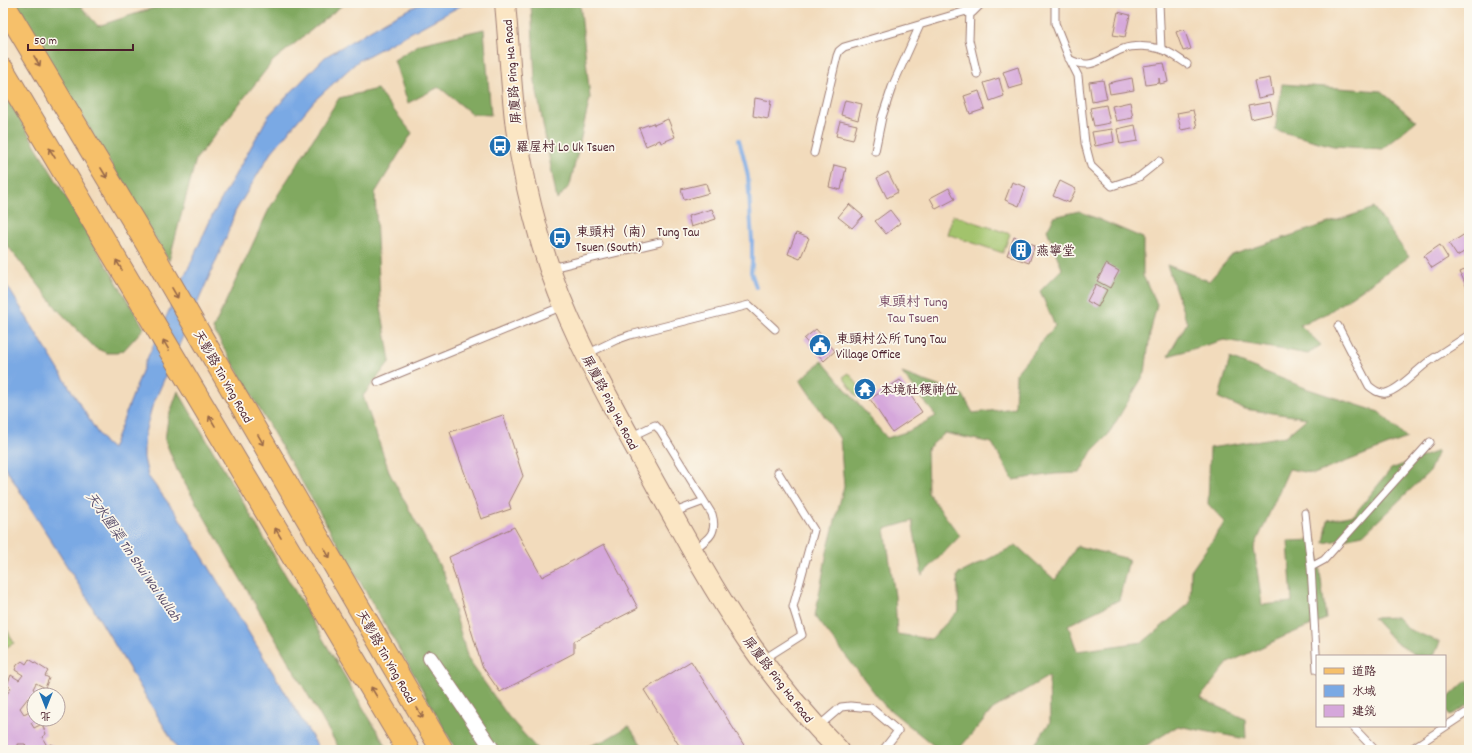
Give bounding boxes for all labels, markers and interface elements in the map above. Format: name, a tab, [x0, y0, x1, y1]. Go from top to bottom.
street label: 屏廈路 Ping Ha Road	[499, 19, 528, 125]
scale bar	[28, 26, 133, 52]
text: 50 m	[34, 33, 57, 50]
one-way arrow	[34, 55, 42, 67]
bus stop icon: 羅屋村 Lo Uk Tsuen	[487, 133, 513, 159]
place label: 羅屋村 Lo Uk Tsuen	[516, 139, 615, 158]
one-way arrow	[48, 147, 56, 159]
one-way arrow	[100, 167, 108, 179]
place label: 東頭村（南） Tung Tau Tsuen (South)	[576, 224, 699, 258]
bus stop icon: 東頭村（南） Tung Tau Tsuen (South)	[547, 225, 573, 251]
building icon: 燕寧堂	[1008, 237, 1034, 263]
place label: 燕寧堂	[1036, 243, 1075, 262]
one-way arrow	[115, 259, 123, 271]
one-way arrow	[172, 287, 180, 299]
district label: 東頭村 Tung Tau Tsuen	[878, 293, 948, 329]
street label: 天影路 Tin Ying Road	[187, 327, 256, 427]
place label: 東頭村公所 Tung Tau Village Office	[836, 331, 946, 365]
public building icon: 東頭村公所 Tung Tau Village Office	[807, 332, 833, 358]
one-way arrow	[162, 339, 170, 351]
street label: 屏廈路 Ping Ha Road	[576, 352, 642, 454]
temple icon: 本境社稷神位	[852, 376, 878, 402]
place label: 本境社稷神位	[880, 382, 958, 401]
one-way arrow	[207, 415, 215, 427]
one-way arrow	[258, 434, 266, 446]
water label: 天水圍渠 Tin Shui Wai Nullah	[80, 488, 185, 627]
one-way arrow	[274, 527, 282, 539]
one-way arrow	[323, 546, 331, 558]
street label: 天影路 Tin Ying Road	[350, 607, 419, 707]
street label: 屏廈路 Ping Ha Road	[737, 633, 817, 728]
legend	[1316, 655, 1446, 727]
text: 道路	[1352, 664, 1376, 681]
text: 水域	[1352, 684, 1376, 701]
north arrow	[26, 687, 66, 727]
one-way arrow	[369, 687, 377, 699]
text: 建筑	[1352, 704, 1376, 721]
text: 北	[41, 707, 52, 723]
one-way arrow	[417, 707, 425, 719]

